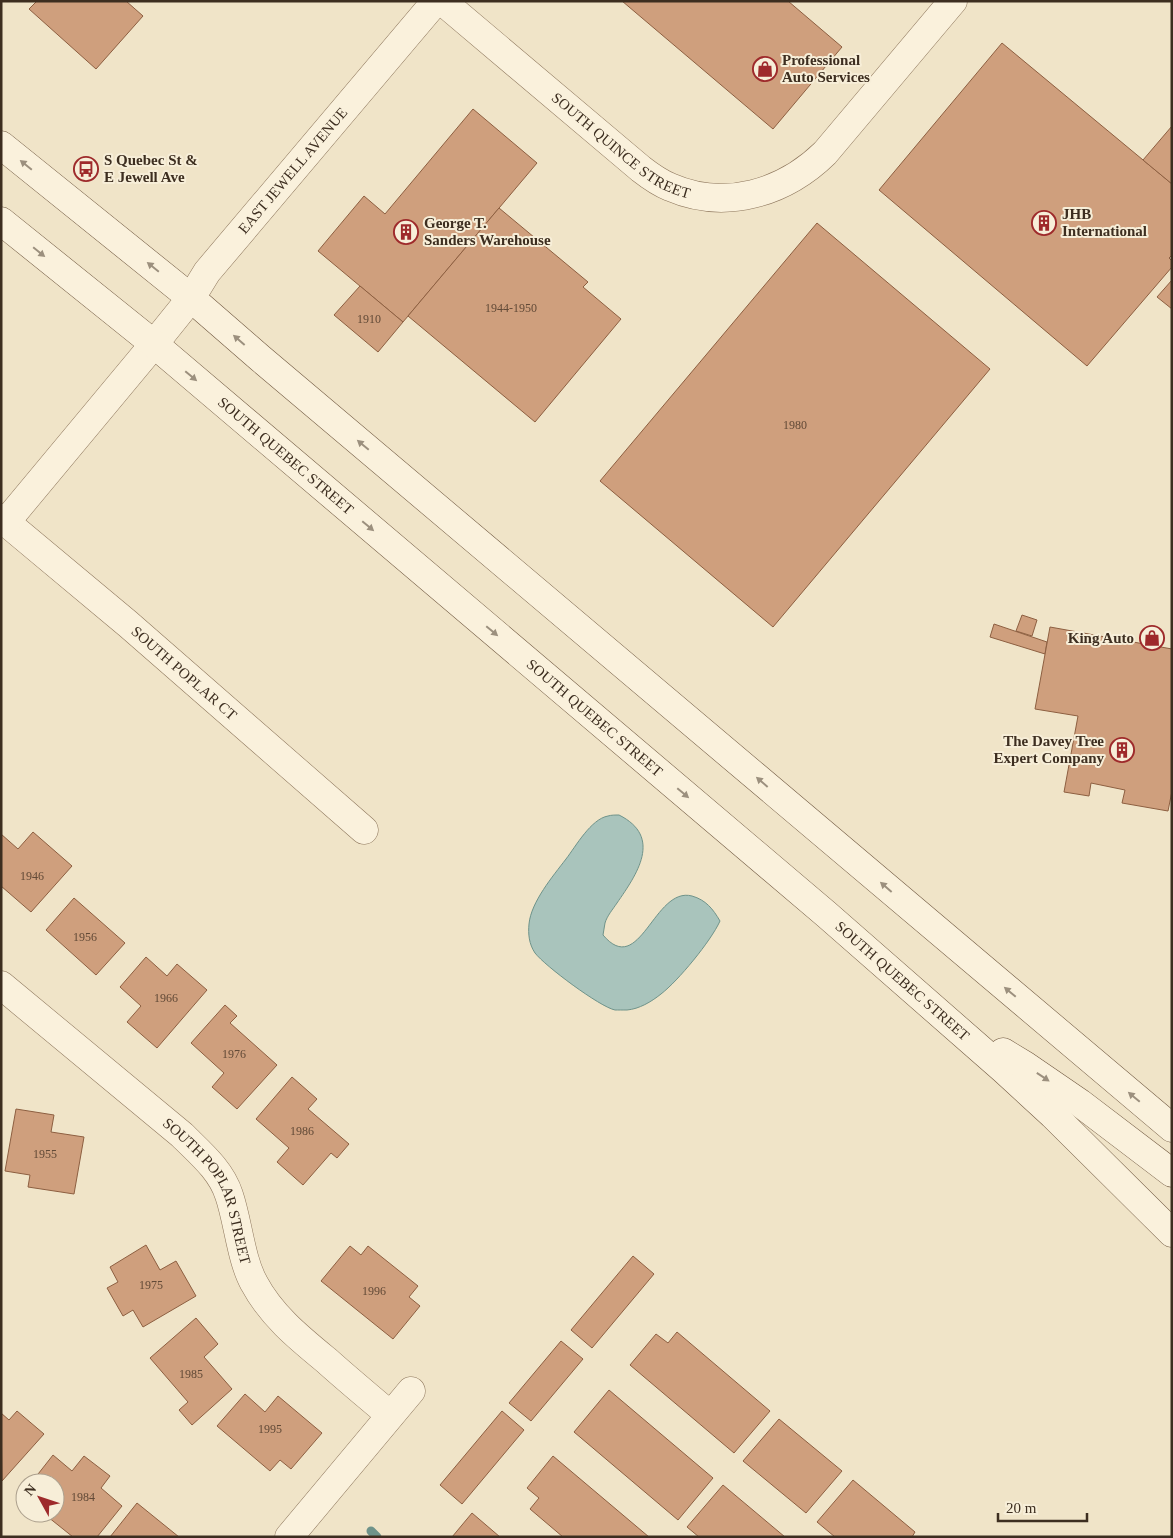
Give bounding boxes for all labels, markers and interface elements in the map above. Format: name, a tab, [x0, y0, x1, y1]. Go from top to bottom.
place label: Professional Auto Services	[782, 52, 870, 85]
shop icon: Professional Auto Services	[752, 56, 778, 82]
street label: SOUTH QUINCE STREET	[549, 89, 692, 202]
street label: EAST JEWELL AVENUE	[235, 104, 351, 237]
place label: S Quebec St & E Jewell Ave	[104, 152, 198, 185]
bus stop icon: S Quebec St & E Jewell Ave	[73, 156, 99, 182]
one-way arrow	[20, 160, 33, 171]
place label: JHB International	[1062, 206, 1147, 239]
building icon: JHB International	[1031, 210, 1057, 236]
place label: George T. Sanders Warehouse	[424, 215, 551, 248]
building icon: George T. Sanders Warehouse	[393, 219, 419, 245]
one-way arrow	[32, 246, 45, 257]
one-way arrow	[146, 261, 159, 272]
house number: 1944-1950	[485, 301, 537, 315]
house number: 1910	[357, 312, 381, 326]
one-way arrow	[233, 334, 245, 346]
one-way arrow	[185, 370, 197, 381]
street label: SOUTH QUEBEC STREET	[215, 394, 357, 518]
house number: 1980	[783, 418, 807, 432]
one-way arrow	[357, 439, 369, 451]
one-way arrow	[362, 521, 375, 532]
street label: SOUTH POPLAR CT	[128, 623, 240, 723]
shop icon: King Auto	[1139, 625, 1165, 651]
one-way arrow	[486, 626, 499, 637]
place label: King Auto	[1068, 630, 1134, 646]
street label: SOUTH QUEBEC STREET	[524, 656, 666, 780]
place label: The Davey Tree Expert Company	[994, 733, 1104, 766]
building icon: The Davey Tree Expert Company	[1109, 737, 1135, 763]
one-way arrow	[756, 777, 769, 788]
one-way arrow	[676, 787, 689, 798]
house number: 1946	[20, 869, 44, 883]
one-way arrow	[881, 881, 893, 893]
street label: SOUTH QUEBEC STREET	[832, 918, 973, 1044]
house number: 1956	[73, 930, 97, 944]
one-way arrow	[1004, 987, 1017, 998]
house number: 1966	[154, 991, 178, 1005]
house number: 1976	[222, 1047, 246, 1061]
one-way arrow	[1036, 1073, 1050, 1082]
one-way arrow	[1129, 1091, 1141, 1103]
street label: SOUTH POPLAR STREET	[160, 1115, 254, 1266]
house number: 1986	[290, 1124, 314, 1138]
house number: 1955	[33, 1147, 57, 1161]
house number: 1975	[139, 1278, 163, 1292]
house number: 1996	[362, 1284, 386, 1298]
house number: 1985	[179, 1367, 203, 1381]
house number: 1995	[258, 1422, 282, 1436]
north arrow	[15, 1473, 65, 1523]
text: N	[21, 1481, 39, 1499]
house number: 1984	[71, 1490, 95, 1504]
scale bar	[998, 1490, 1087, 1522]
text: 20 m	[1006, 1500, 1037, 1516]

